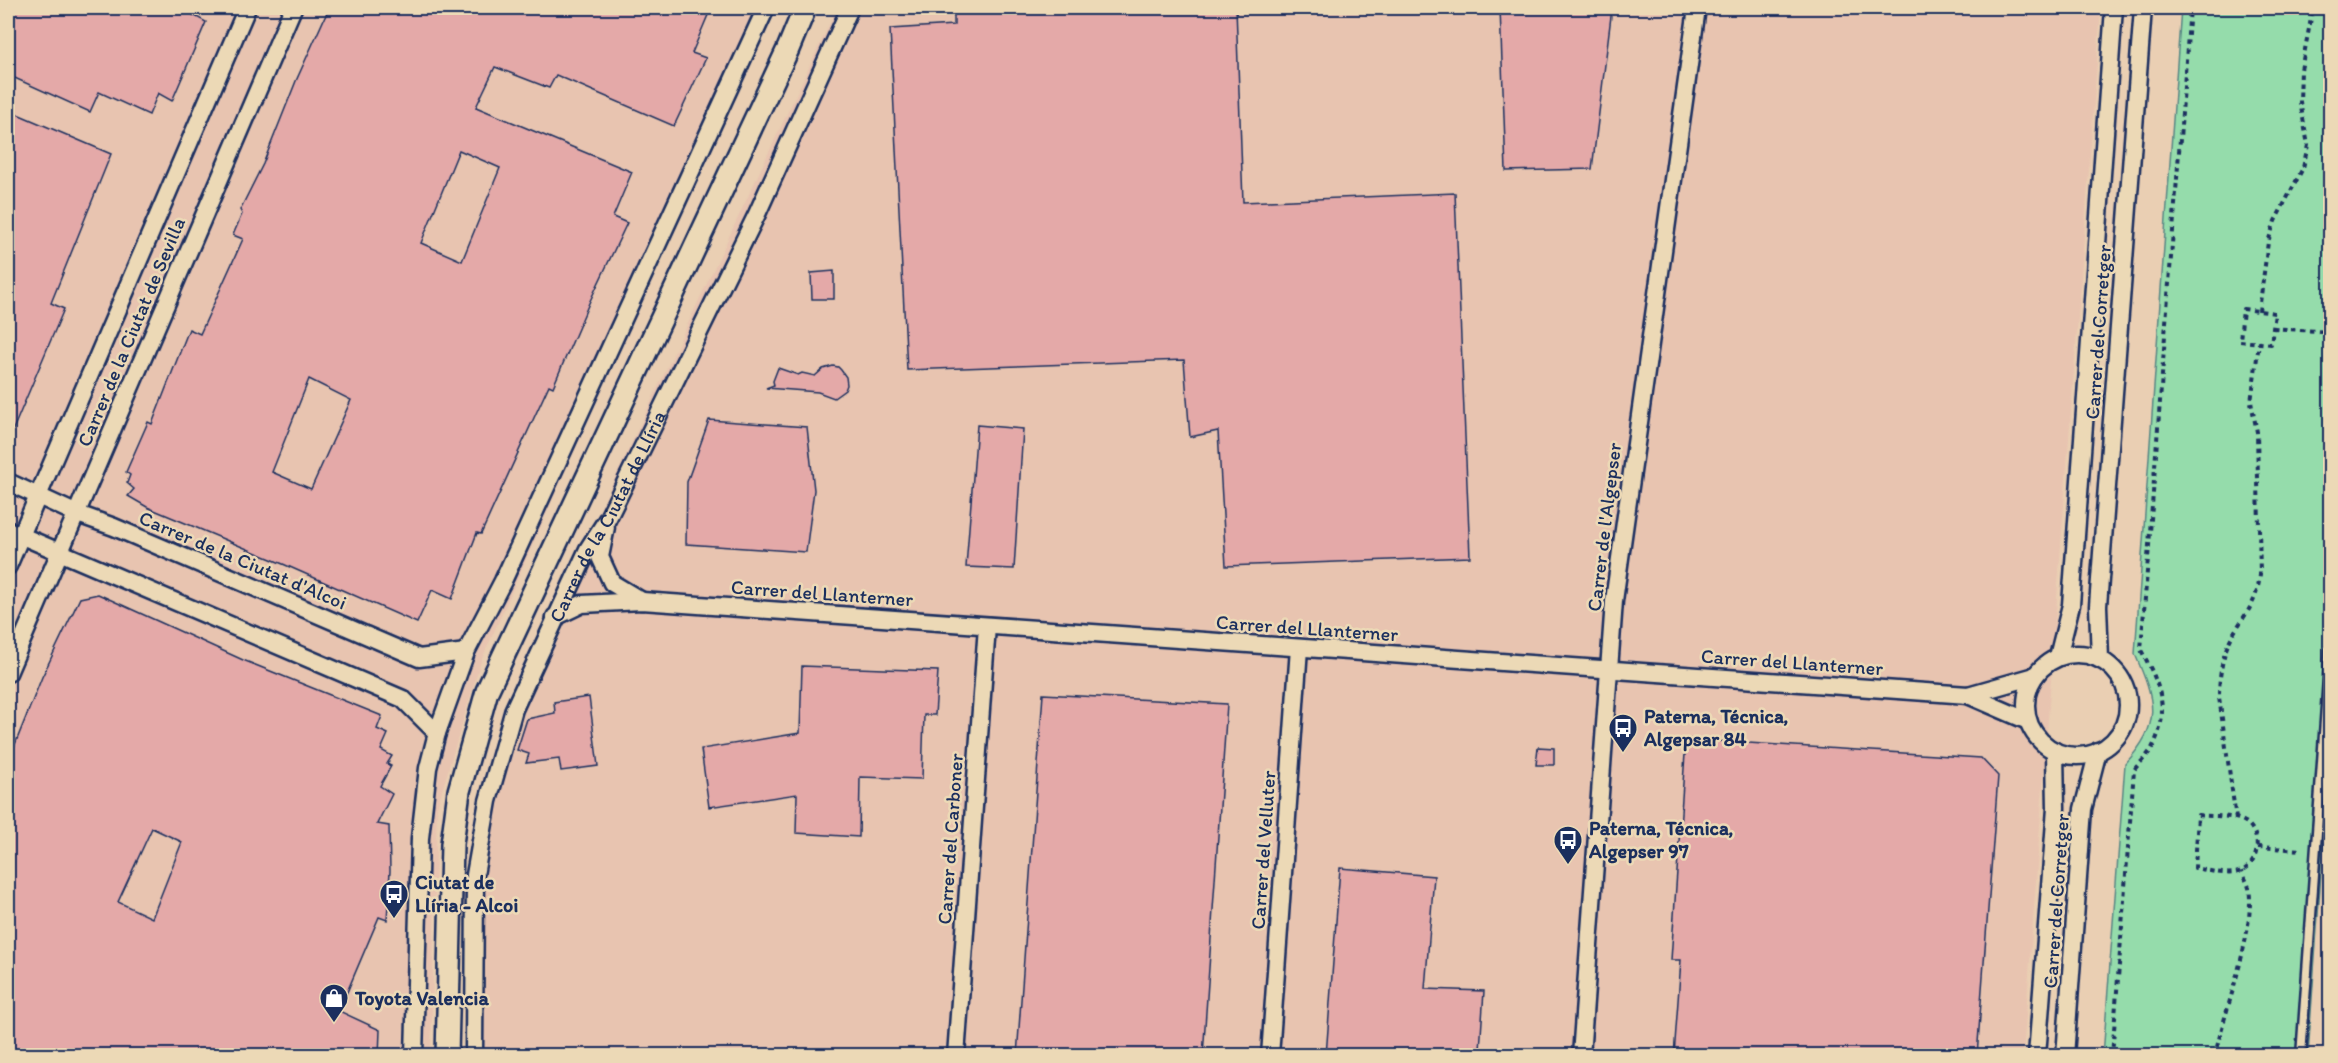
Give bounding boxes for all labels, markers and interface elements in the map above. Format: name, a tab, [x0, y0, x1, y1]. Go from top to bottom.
street label: Carrer de la Ciutat de Sevilla	[72, 214, 190, 450]
street label: Carrer del Corretger	[2080, 244, 2116, 420]
street label: Carrer de la Ciutat de Llíria	[544, 406, 671, 626]
street label: Carrer de l'Algepser	[1582, 441, 1626, 613]
street label: Carrer de la Ciutat d'Alcoi	[136, 505, 350, 615]
street label: Carrer del Llanterner	[730, 575, 914, 611]
street label: Carrer del Llanterner	[1215, 610, 1399, 646]
street label: Carrer del Llanterner	[1700, 644, 1884, 680]
place label: Paterna, Técnica, Algepsar 84	[1643, 704, 1789, 752]
bus stop icon: Paterna, Técnica, Algepsar 84	[1607, 712, 1639, 754]
street label: Carrer del Carboner	[932, 753, 968, 925]
street label: Carrer del Velluter	[1245, 770, 1281, 930]
street label: Carrer del Corretger	[2038, 813, 2074, 989]
place label: Paterna, Técnica, Algepser 97	[1588, 816, 1734, 864]
bus stop icon: Paterna, Técnica, Algepser 97	[1552, 824, 1584, 866]
place label: Ciutat de Llíria - Alcoi	[415, 870, 518, 917]
bus stop icon: Ciutat de Llíria - Alcoi	[378, 878, 410, 920]
shop icon: Toyota Valencia	[318, 982, 350, 1024]
place label: Toyota Valencia	[354, 986, 489, 1011]

